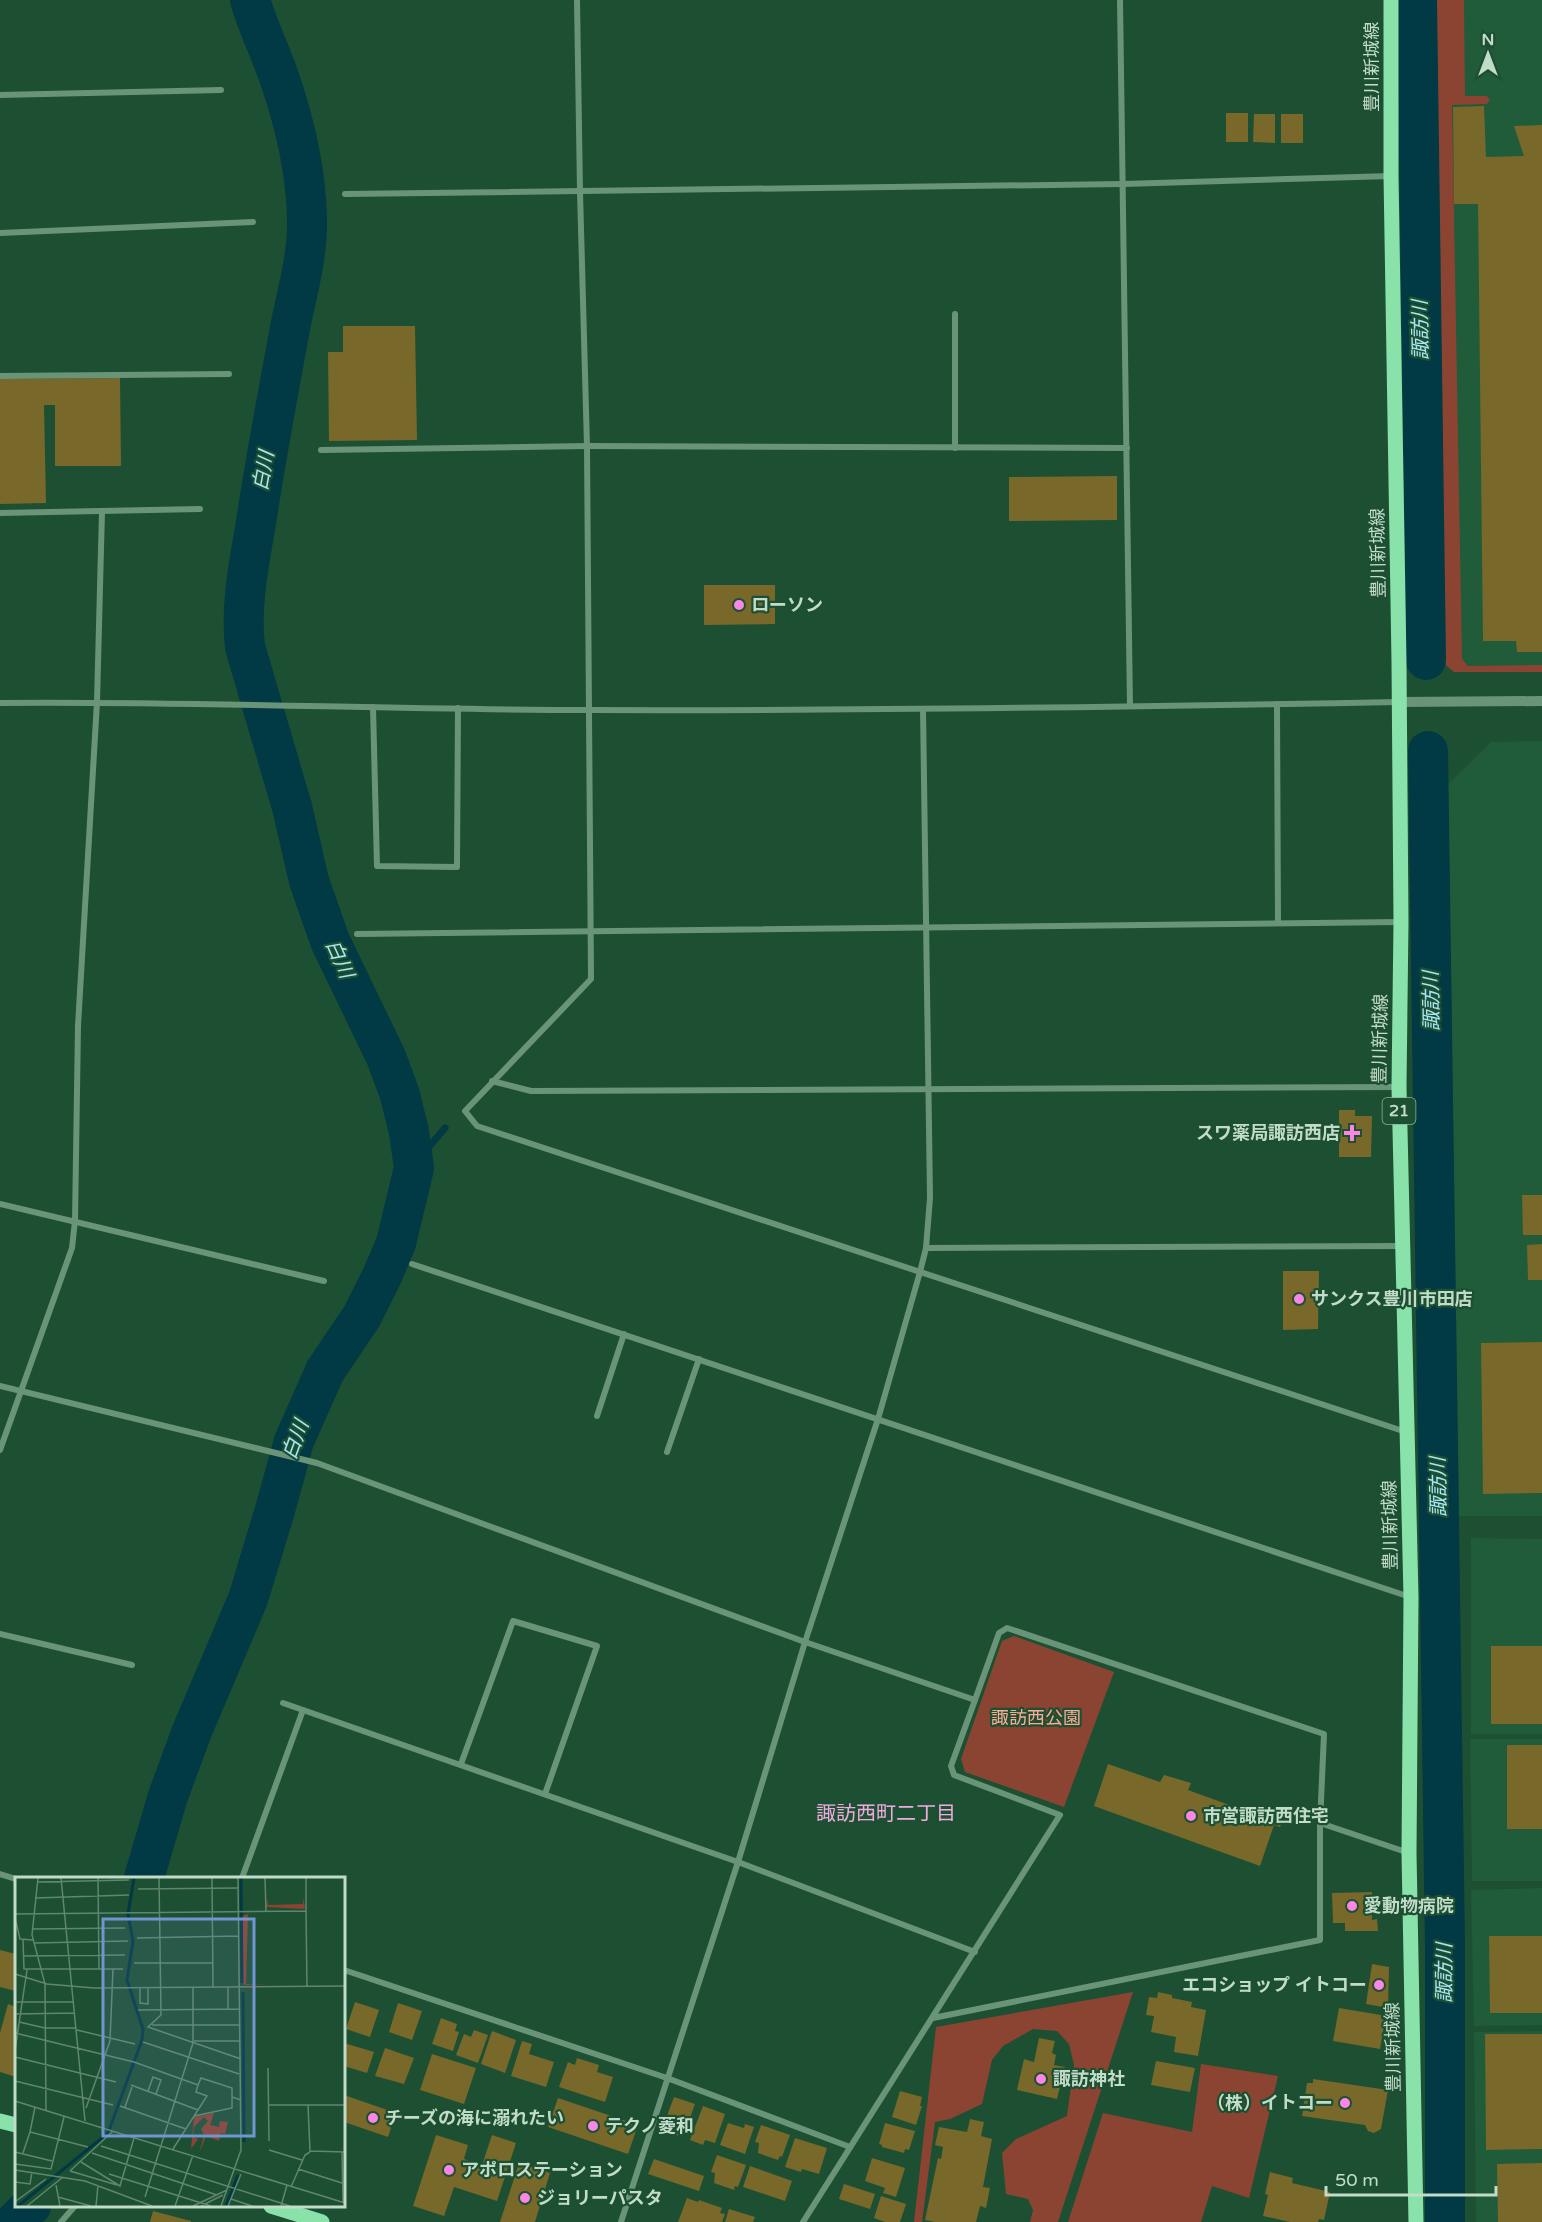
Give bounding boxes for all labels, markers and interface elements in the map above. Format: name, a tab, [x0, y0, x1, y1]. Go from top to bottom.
street label: 豊川新城線	[1361, 22, 1383, 112]
north arrow	[1458, 24, 1518, 84]
text: N	[1482, 30, 1494, 50]
water label: 諏訪川	[1408, 298, 1434, 360]
water label: 白川	[249, 447, 280, 493]
street label: 豊川新城線	[1366, 508, 1390, 598]
place label: ローソン	[751, 594, 823, 616]
marker: ローソン	[732, 598, 746, 612]
water label: 白川	[320, 936, 359, 984]
water label: 諏訪川	[1419, 969, 1445, 1031]
street label: 豊川新城線	[1368, 994, 1392, 1084]
road number: 21	[1382, 1098, 1416, 1124]
place label: スワ薬局諏訪西店	[1196, 1122, 1340, 1144]
marker: スワ薬局諏訪西店	[1345, 1126, 1359, 1140]
place label: サンクス豊川市田店	[1311, 1288, 1472, 1310]
marker: サンクス豊川市田店	[1292, 1292, 1306, 1306]
water label: 白川	[278, 1415, 315, 1463]
water label: 諏訪川	[1426, 1455, 1452, 1517]
street label: 豊川新城線	[1378, 1480, 1402, 1570]
park label: 諏訪西公園	[991, 1707, 1081, 1729]
district label: 諏訪西町二丁目	[816, 1802, 956, 1826]
place label: 市営諏訪西住宅	[1203, 1805, 1329, 1827]
marker: 市営諏訪西住宅	[1184, 1809, 1198, 1823]
inset map	[15, 1877, 345, 2207]
place label: 愛動物病院	[1364, 1895, 1454, 1917]
marker: 愛動物病院	[1345, 1899, 1359, 1913]
water label: 諏訪川	[1433, 1941, 1457, 2003]
place label: エコショップ イトコー	[1182, 1974, 1367, 1996]
marker: エコショップ イトコー	[1372, 1978, 1386, 1992]
street label: 豊川新城線	[1381, 2002, 1405, 2092]
place label: 諏訪神社	[1053, 2068, 1125, 2090]
marker: 諏訪神社	[1034, 2072, 1048, 2086]
place label: （株）イトコー	[1207, 2092, 1333, 2114]
marker: （株）イトコー	[1338, 2096, 1352, 2110]
place label: チーズの海に溺れたい	[385, 2107, 564, 2129]
marker: チーズの海に溺れたい	[366, 2111, 380, 2125]
place label: テクノ菱和	[605, 2115, 694, 2137]
marker: テクノ菱和	[586, 2119, 600, 2133]
place label: アポロステーション	[461, 2159, 623, 2181]
scale bar	[1326, 2159, 1496, 2197]
marker: アポロステーション	[442, 2163, 456, 2177]
text: 50 m	[1335, 2169, 1379, 2191]
place label: ジョリーパスタ	[537, 2187, 663, 2209]
marker: ジョリーパスタ	[518, 2191, 532, 2205]

